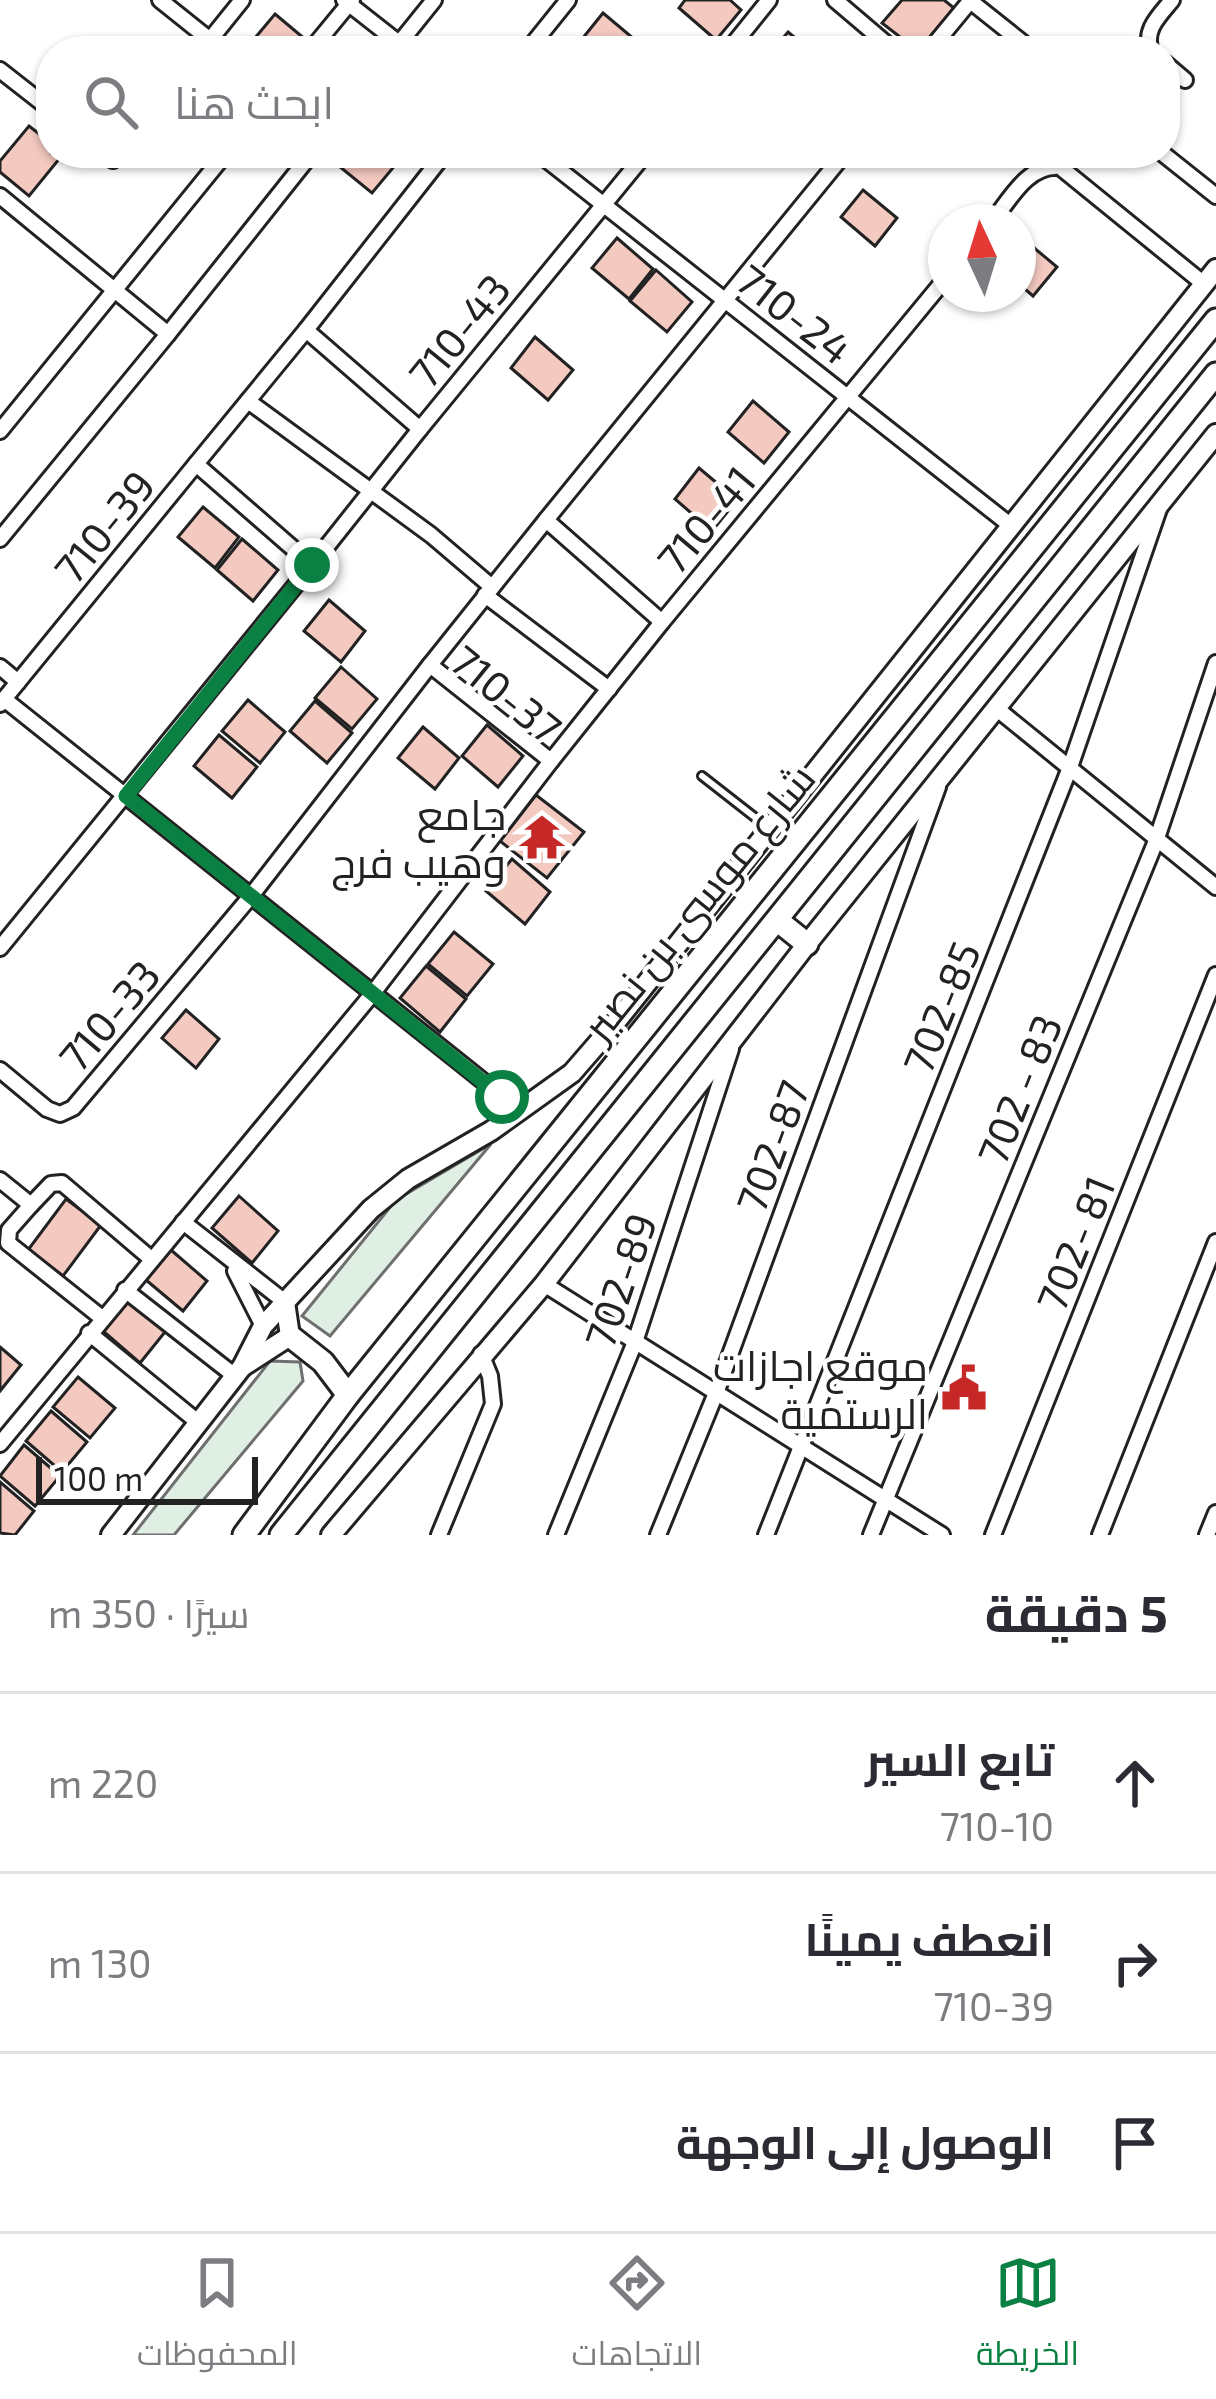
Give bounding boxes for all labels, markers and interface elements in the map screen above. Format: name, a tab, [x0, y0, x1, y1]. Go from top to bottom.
search box	[36, 36, 1180, 168]
icon: search	[78, 69, 144, 135]
text: ابحث هنا	[174, 74, 334, 128]
north arrow	[928, 204, 1036, 312]
street label: 710-24	[728, 253, 862, 373]
street label: 710-43	[397, 263, 519, 397]
street label: 710-41	[646, 455, 764, 583]
street label: 710-39	[43, 460, 163, 592]
route end	[285, 538, 339, 592]
street label: 710-37	[442, 634, 572, 752]
street label: شارع موسى بن نصير	[569, 753, 828, 1054]
place label: جامع وهيب فرج	[331, 788, 506, 891]
temple icon: جامع وهيب فرج	[517, 812, 567, 862]
street label: 702-85	[891, 934, 989, 1080]
street label: 710-33	[47, 949, 169, 1081]
street label: 702 - 83	[965, 1007, 1071, 1171]
route start	[475, 1070, 529, 1124]
street label: 702-87	[724, 1073, 818, 1219]
street label: 702- 81	[1024, 1168, 1124, 1318]
street label: 702-89	[573, 1206, 665, 1354]
place label: موقع اجازات الرستمية	[713, 1339, 928, 1438]
public building icon: موقع اجازات الرستمية	[939, 1363, 989, 1413]
scale bar	[36, 1451, 258, 1504]
text: 100 m	[54, 1458, 143, 1498]
text: 5 دقيقة	[985, 1581, 1168, 1642]
text: سيرًا · 350 m	[48, 1589, 250, 1636]
text: تابع السير	[865, 1731, 1054, 1785]
icon: ahead	[1102, 1750, 1168, 1816]
text: 220 m	[48, 1759, 158, 1806]
text: 710-10	[940, 1802, 1054, 1849]
text: انعطف يمينًا	[804, 1911, 1054, 1965]
icon: right	[1102, 1930, 1168, 1996]
text: 130 m	[48, 1939, 152, 1986]
text: 710-39	[933, 1982, 1054, 2029]
icon: arrive	[1102, 2110, 1168, 2176]
text: الوصول إلى الوجهة	[676, 2114, 1054, 2168]
tab: المحفوظات	[137, 2250, 298, 2384]
tab: الاتجاهات	[571, 2250, 702, 2384]
tab: الخريطة	[976, 2250, 1079, 2384]

